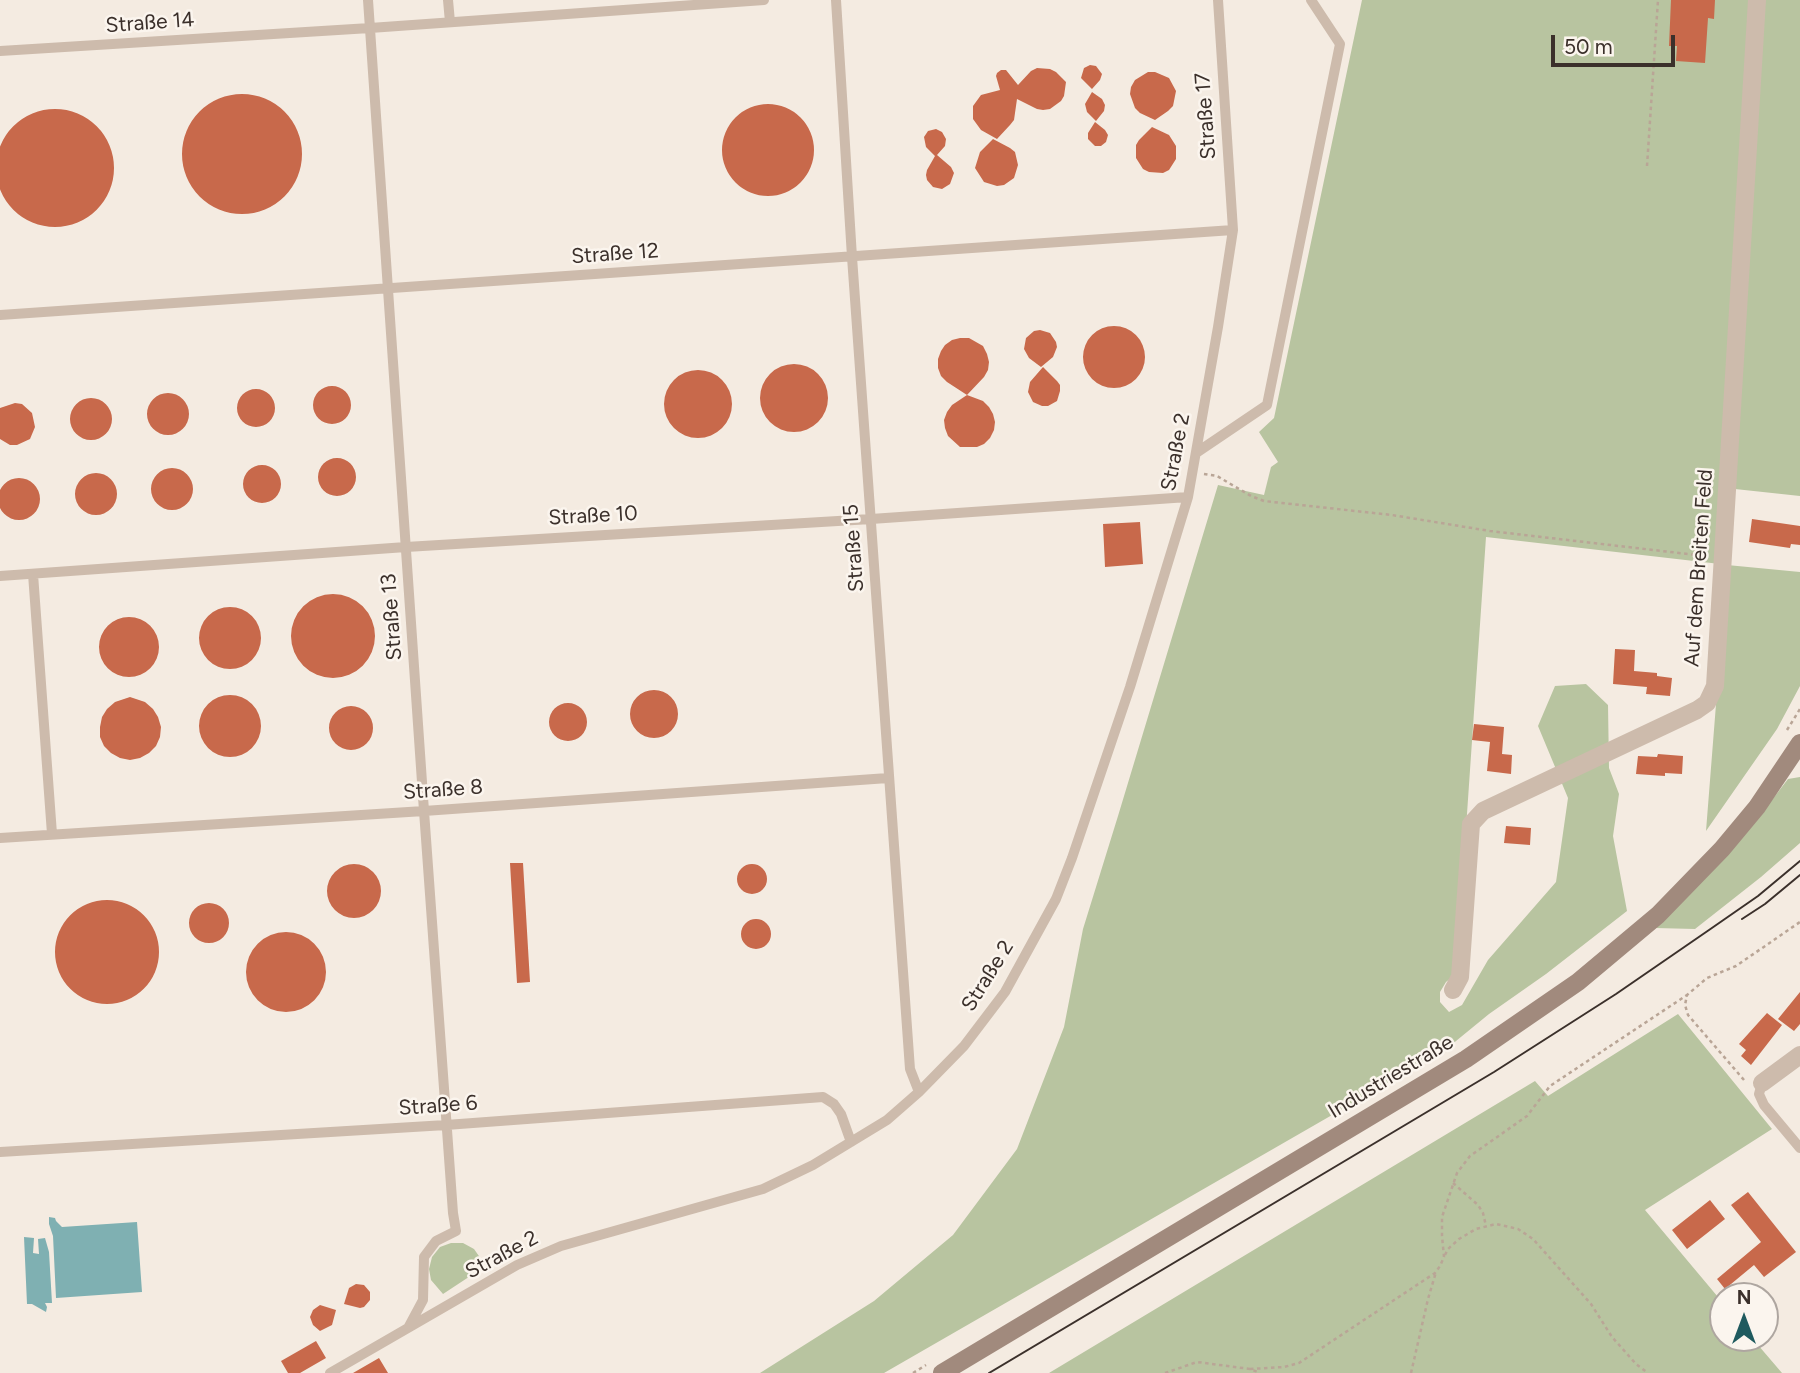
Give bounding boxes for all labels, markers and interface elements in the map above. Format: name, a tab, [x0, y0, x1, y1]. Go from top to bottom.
street label: Straße 14	[105, 7, 195, 39]
scale bar	[1555, 21, 1679, 65]
text: 50 m	[1564, 34, 1613, 59]
street label: Straße 17	[1190, 72, 1222, 160]
street label: Straße 12	[570, 238, 660, 270]
street label: Straße 2	[1156, 411, 1196, 493]
street label: Auf dem Breiten Feld	[1680, 468, 1718, 668]
street label: Straße 10	[548, 501, 638, 531]
street label: Straße 15	[838, 503, 870, 593]
street label: Straße 13	[376, 573, 408, 661]
street label: Straße 8	[402, 775, 484, 805]
street label: Straße 2	[956, 936, 1020, 1016]
street label: Industriestraße	[1324, 1030, 1458, 1124]
street label: Straße 6	[398, 1091, 478, 1121]
street label: Straße 2	[461, 1225, 543, 1285]
north arrow	[1709, 1282, 1779, 1352]
text: N	[1737, 1286, 1751, 1309]

